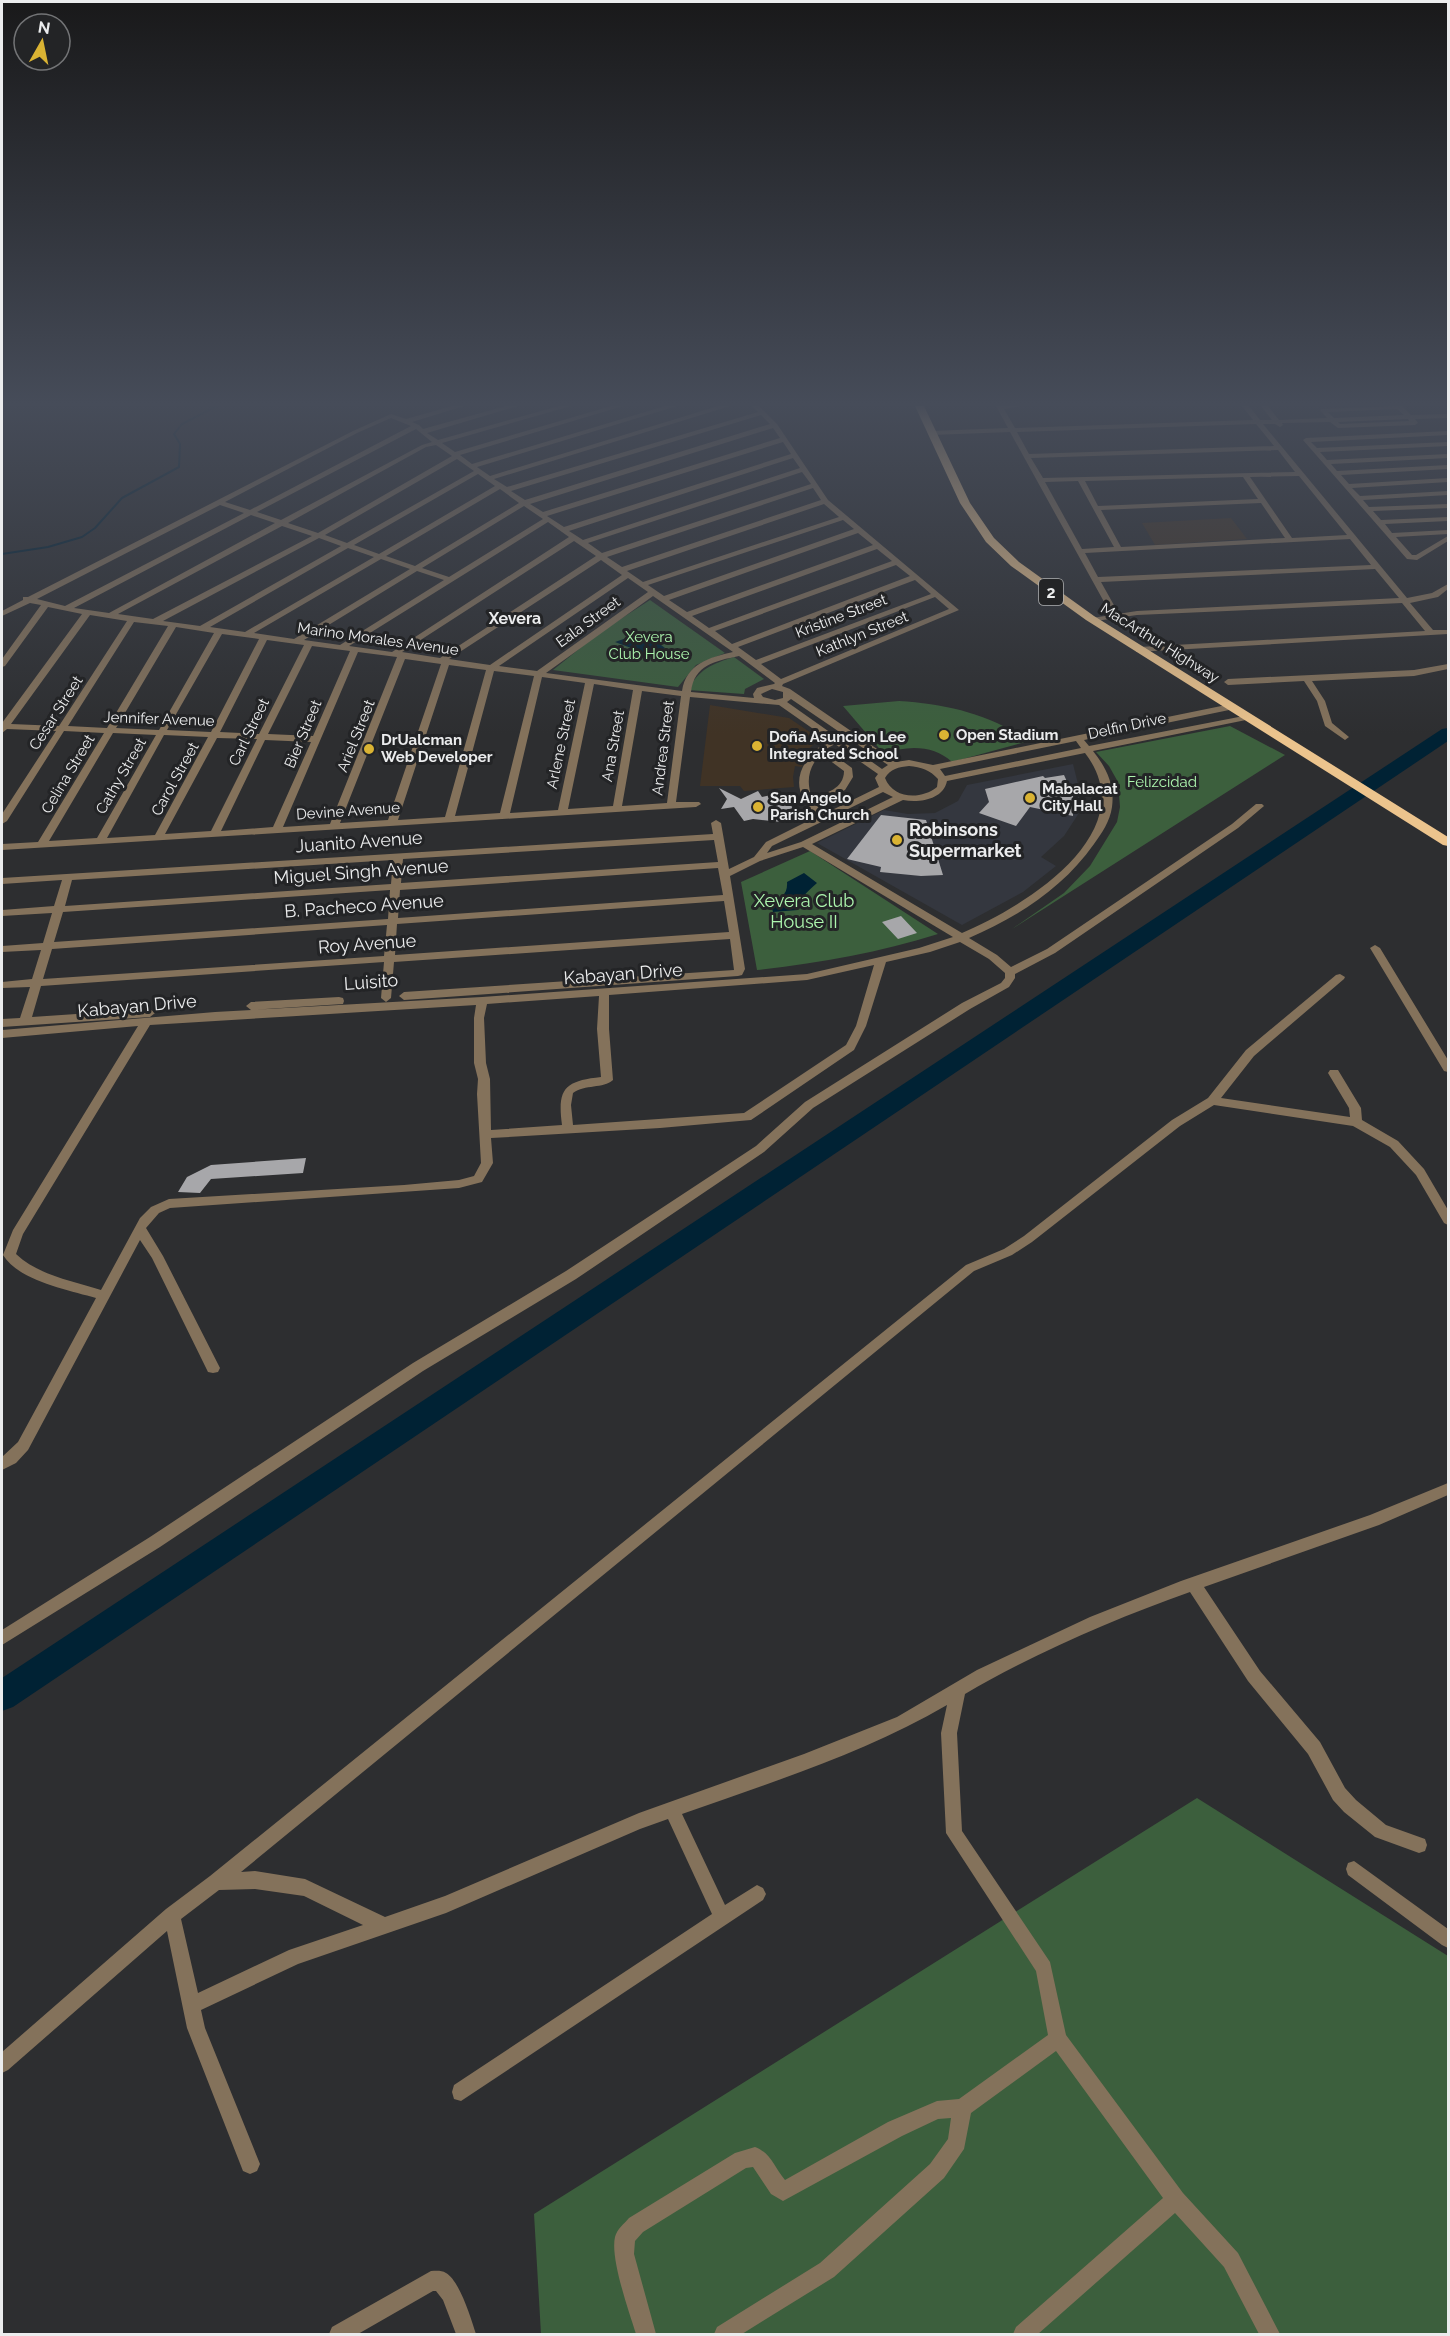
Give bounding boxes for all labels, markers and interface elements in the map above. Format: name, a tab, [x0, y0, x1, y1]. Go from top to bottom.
north arrow	[12, 12, 72, 72]
text: N	[37, 17, 52, 38]
road number: 2	[1039, 579, 1063, 605]
street label: Kristine Street	[793, 590, 889, 642]
street label: Eala Street	[552, 593, 624, 651]
street label: MacArthur Highway	[1097, 599, 1223, 687]
street label: Kathlyn Street	[813, 607, 911, 661]
district label: Xevera	[488, 609, 541, 628]
street label: Marino Morales Avenue	[296, 619, 460, 659]
park label: Xevera Club House	[608, 628, 690, 663]
street label: Cesar Street	[25, 673, 87, 753]
street label: Carl Street	[225, 695, 273, 769]
street label: Bier Street	[281, 697, 325, 771]
street label: Ariel Street	[333, 697, 379, 775]
street label: Arlene Street	[543, 697, 579, 791]
street label: Andrea Street	[648, 699, 678, 797]
street label: Jennifer Avenue	[103, 708, 215, 730]
street label: Ana Street	[598, 709, 628, 783]
street label: Delfin Drive	[1086, 709, 1168, 743]
place label: Open Stadium	[956, 726, 1059, 744]
place label: Doña Asuncion Lee Integrated School	[769, 728, 906, 763]
marker: Open Stadium	[937, 728, 951, 742]
street label: Celina Street	[37, 731, 99, 817]
place label: DrUalcman Web Developer	[381, 731, 493, 766]
street label: Cathy Street	[92, 735, 150, 817]
street label: Carol Street	[147, 739, 203, 819]
marker: Doña Asuncion Lee Integrated School	[750, 739, 764, 753]
marker: DrUalcman Web Developer	[362, 742, 376, 756]
park label: Felizcidad	[1127, 773, 1197, 791]
place label: Mabalacat City Hall	[1042, 780, 1118, 815]
place label: San Angelo Parish Church	[770, 789, 869, 824]
marker: Mabalacat City Hall	[1023, 791, 1037, 805]
street label: Devine Avenue	[295, 798, 401, 824]
marker: San Angelo Parish Church	[751, 800, 765, 814]
place label: Robinsons Supermarket	[909, 819, 1022, 861]
street label: Juanito Avenue	[295, 827, 424, 856]
marker: Robinsons Supermarket	[890, 833, 904, 847]
street label: Miguel Singh Avenue	[273, 855, 450, 888]
street label: B. Pacheco Avenue	[284, 889, 445, 922]
park label: Xevera Club House II	[754, 890, 854, 932]
street label: Roy Avenue	[317, 930, 417, 957]
street label: Kabayan Drive	[563, 959, 684, 988]
street label: Luisito	[343, 969, 399, 994]
street label: Kabayan Drive	[77, 990, 198, 1021]

